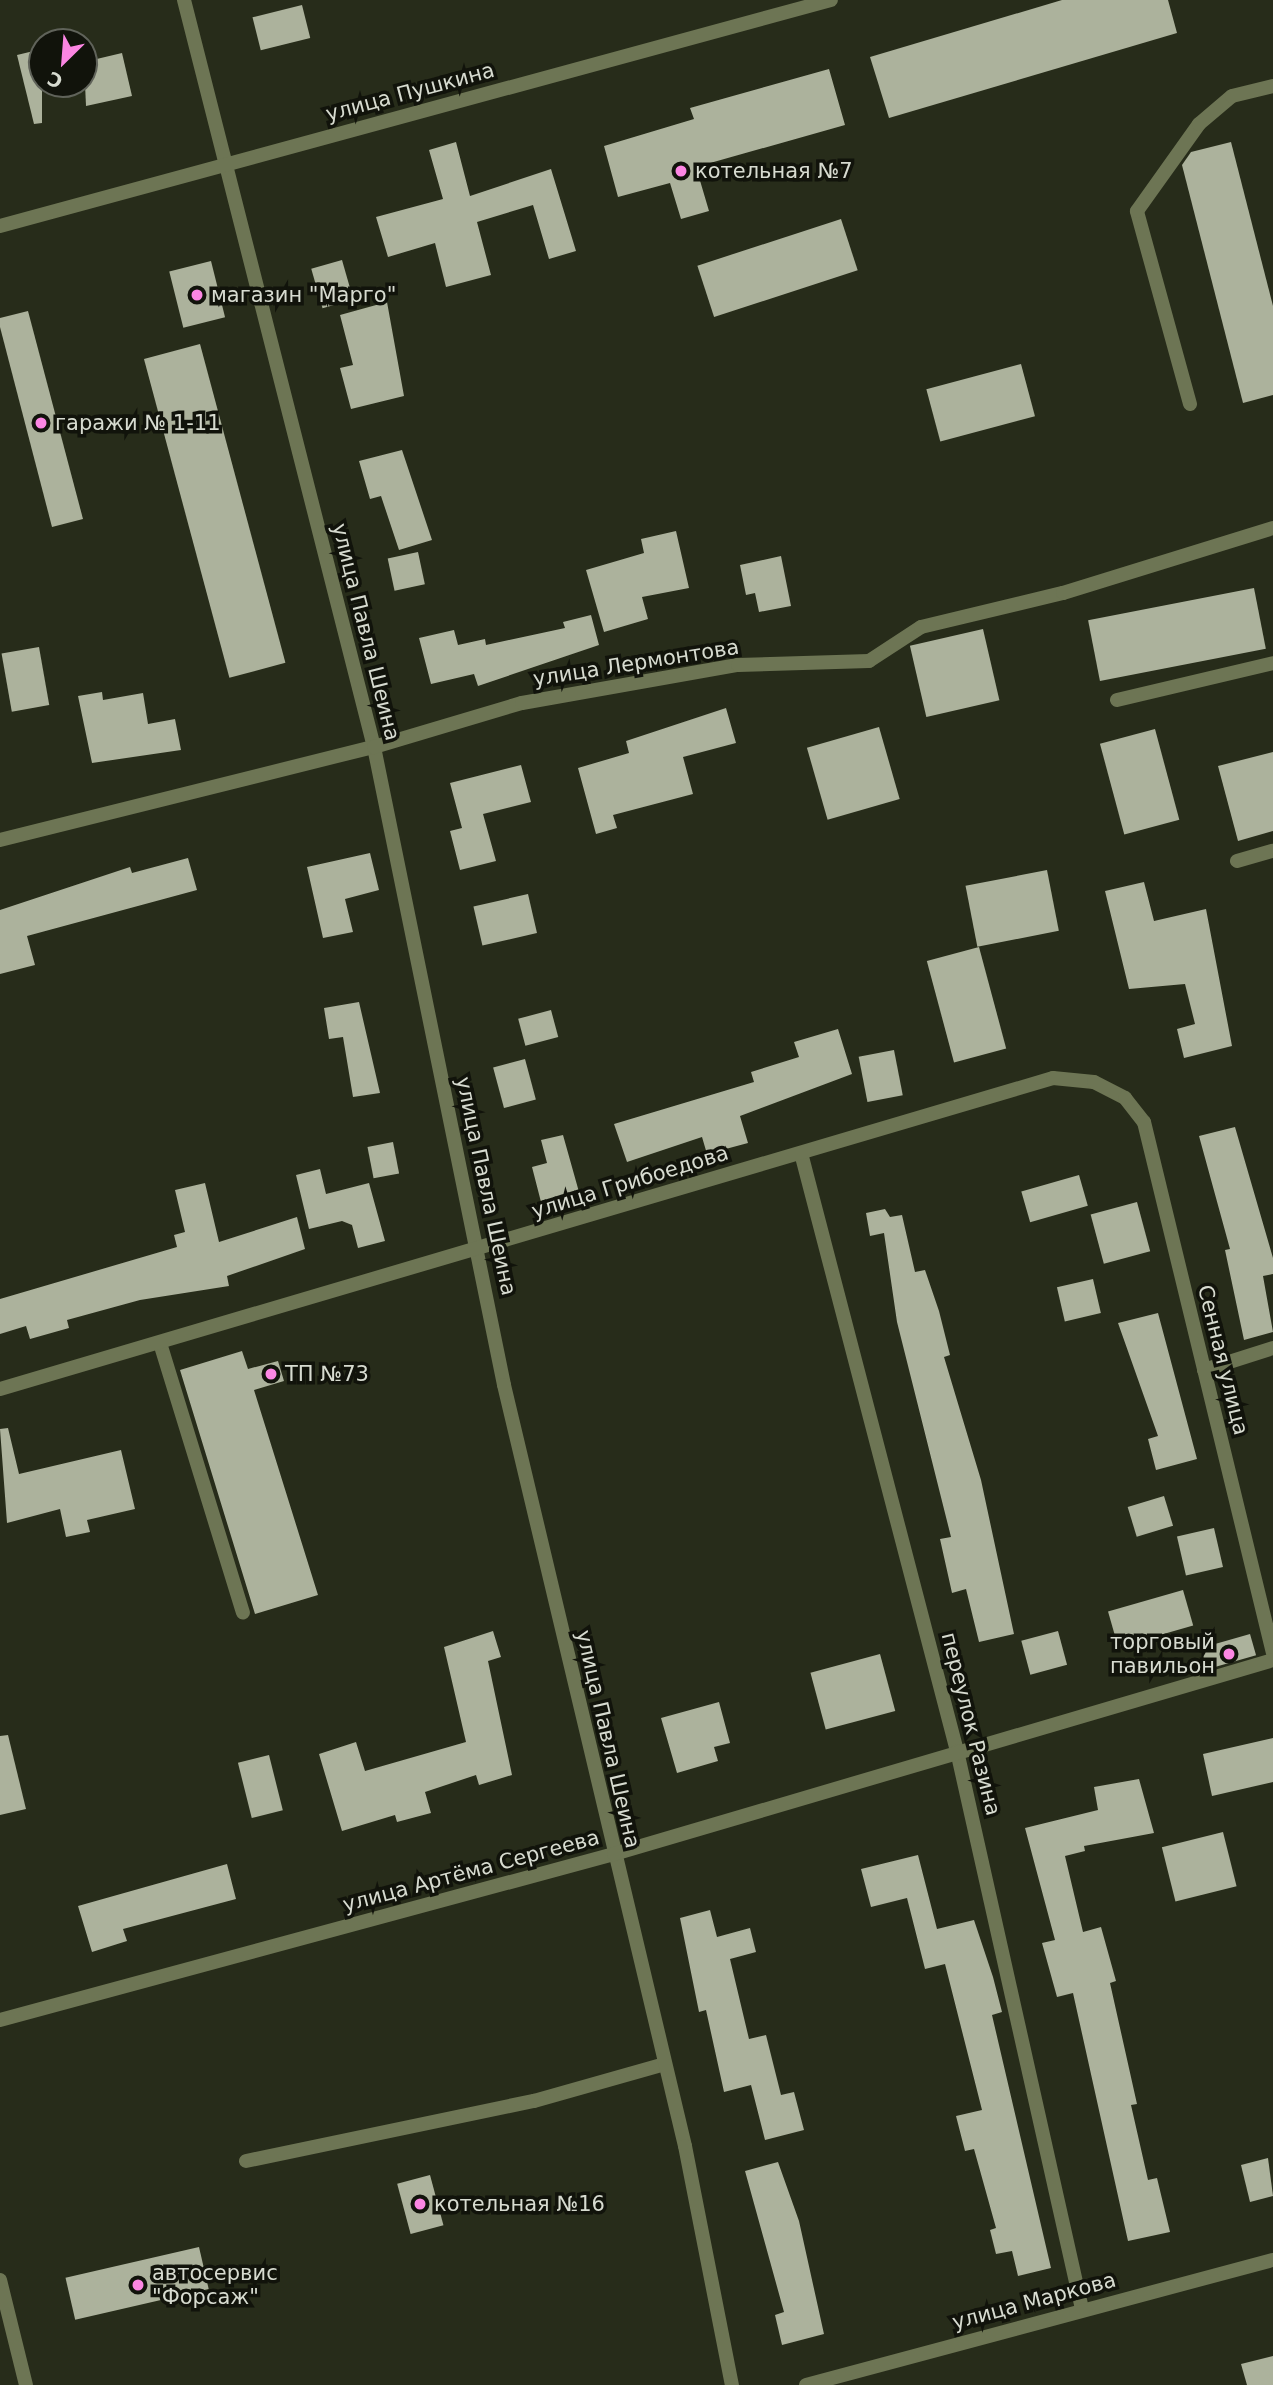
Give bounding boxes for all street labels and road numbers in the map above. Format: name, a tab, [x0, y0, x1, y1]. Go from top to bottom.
street label: улица Пушкина	[323, 57, 497, 127]
street label: улица Павла Шеина	[327, 521, 405, 743]
street label: улица Лермонтова	[531, 634, 741, 692]
street label: улица Павла Шеина	[450, 1074, 522, 1298]
street label: улица Грибоедова	[529, 1140, 731, 1224]
street label: Сенная улица	[1192, 1282, 1254, 1438]
street label: улица Павла Шеина	[571, 1628, 645, 1850]
street label: переулок Разина	[936, 1630, 1006, 1818]
street label: улица Артёма Сергеева	[340, 1825, 602, 1917]
street label: улица Маркова	[949, 2267, 1119, 2335]

